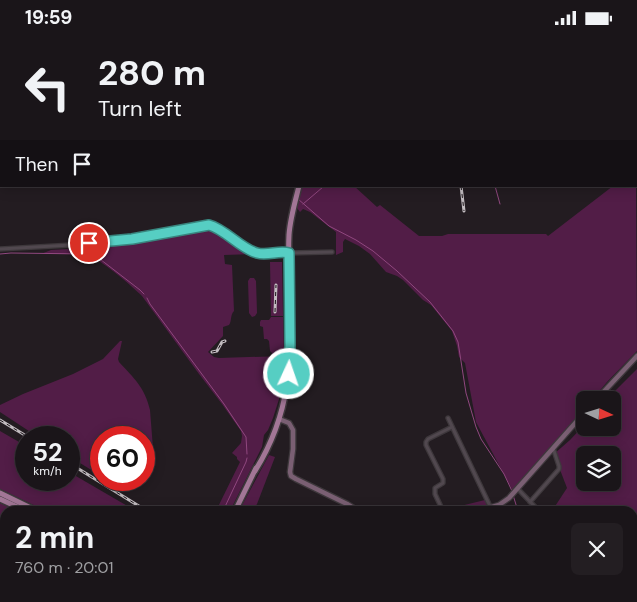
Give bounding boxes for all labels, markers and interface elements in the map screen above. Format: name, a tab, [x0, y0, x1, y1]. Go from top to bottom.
text: 19:59	[25, 5, 72, 30]
text: 280 m	[98, 50, 206, 96]
icon: left	[15, 55, 80, 120]
text: Turn left	[98, 94, 182, 123]
icon: arrive	[68, 150, 96, 178]
text: Then	[15, 152, 58, 177]
pin	[68, 222, 110, 264]
icon: arrive	[75, 229, 103, 257]
position arrow	[262, 347, 314, 399]
north arrow	[576, 391, 621, 436]
map controls	[576, 391, 621, 491]
speed limit sign: 60	[90, 426, 155, 491]
text: 52	[33, 436, 62, 469]
button: layers	[576, 446, 621, 491]
text: km/h	[33, 463, 62, 479]
text: 2 min	[15, 518, 94, 557]
button: close	[571, 523, 623, 575]
text: 760 m · 20:01	[15, 557, 113, 578]

